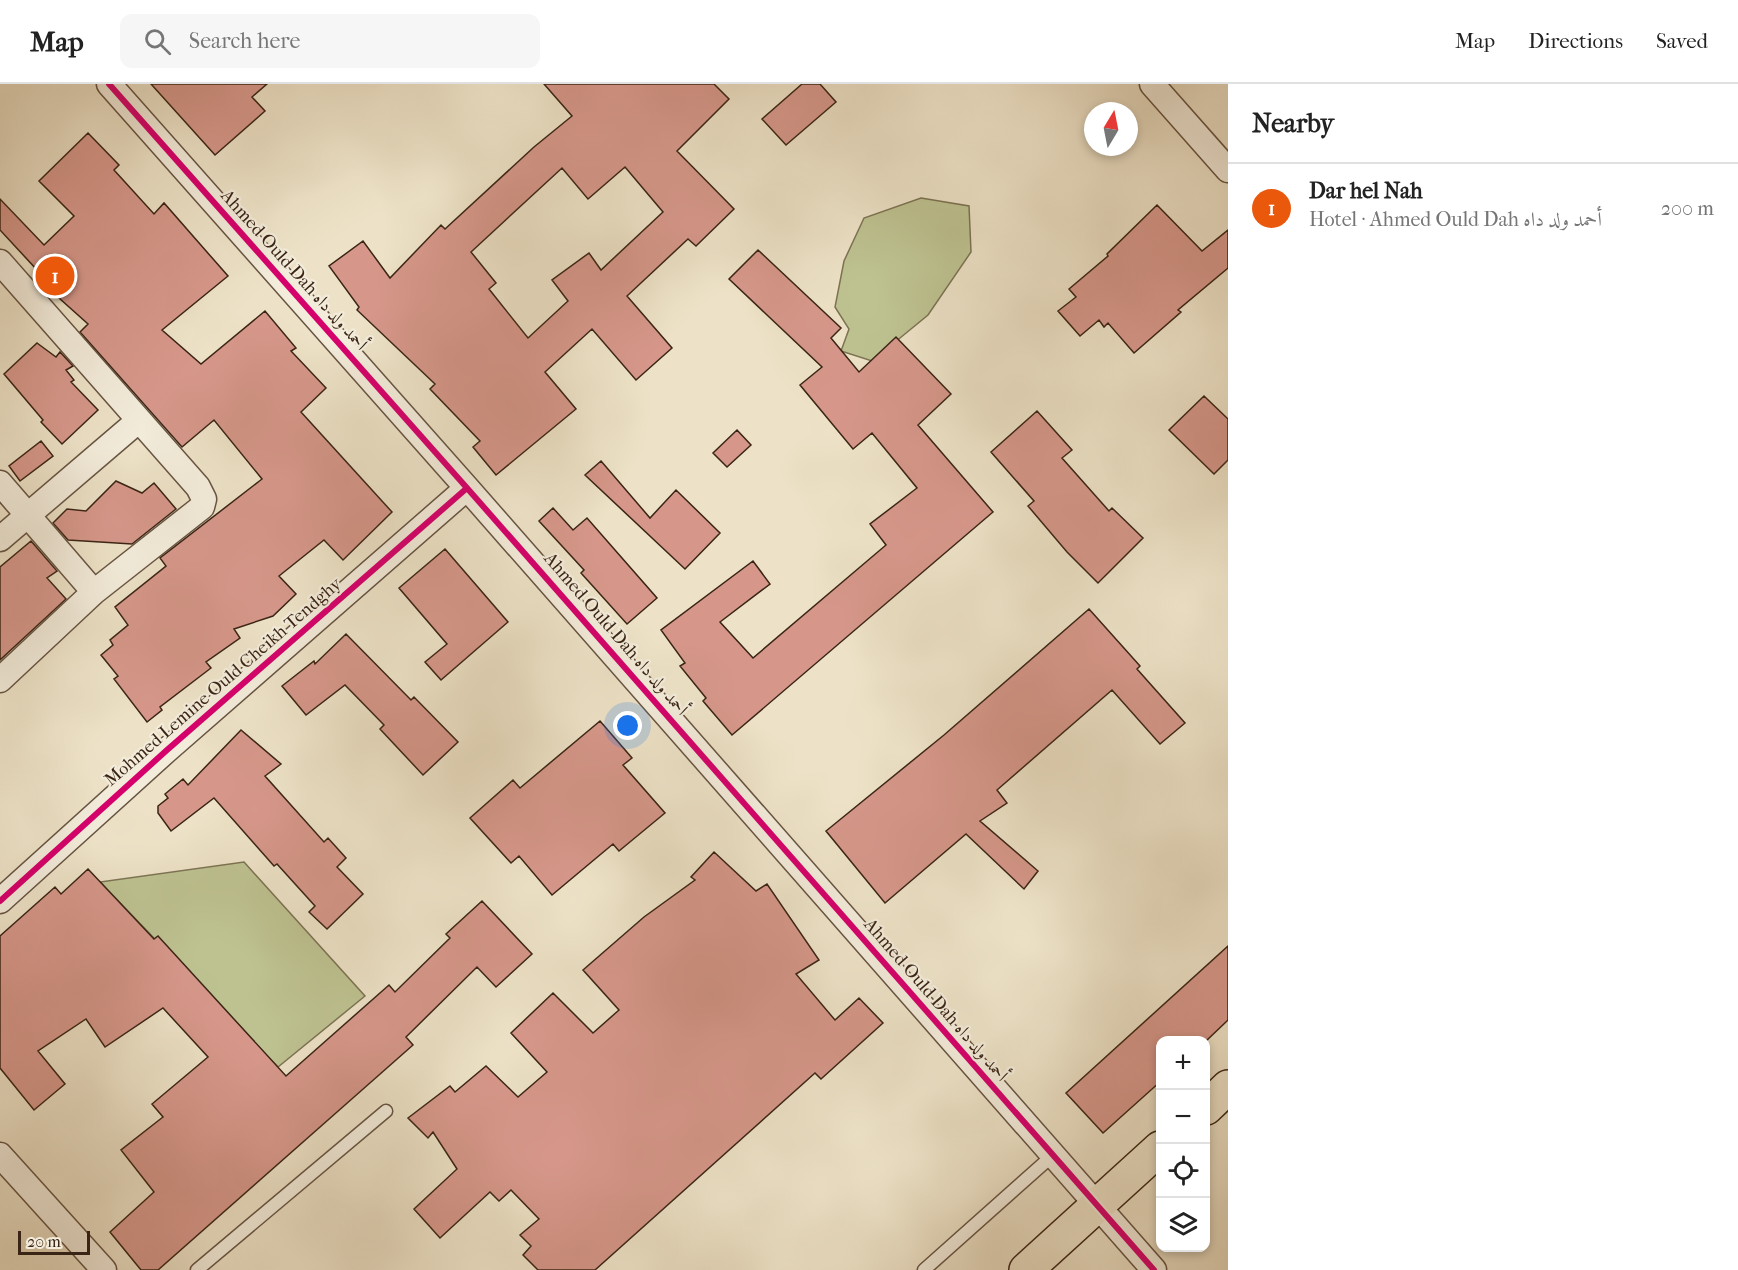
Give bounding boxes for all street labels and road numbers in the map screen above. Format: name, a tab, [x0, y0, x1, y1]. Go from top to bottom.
street label: Ahmed Ould Dah أحمد ولد داه	[216, 183, 374, 355]
street label: Ahmed Ould Dah أحمد ولد داه	[539, 546, 695, 720]
street label: Mohmed Lemine Ould Cheikh Tendghy	[100, 572, 347, 791]
street label: Ahmed Ould Dah أحمد ولد داه	[859, 912, 1015, 1086]

